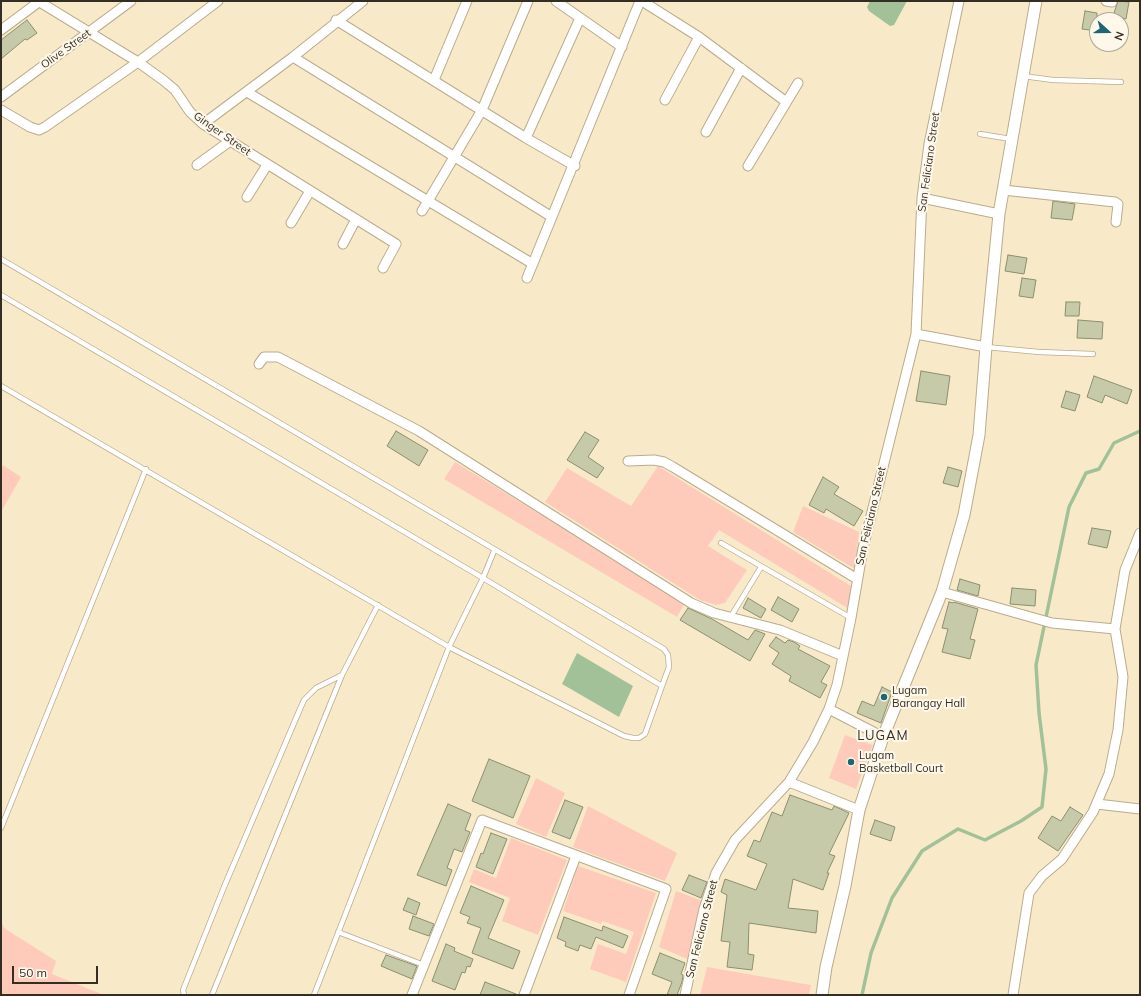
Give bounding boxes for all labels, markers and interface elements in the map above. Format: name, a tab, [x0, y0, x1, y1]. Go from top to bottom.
north arrow	[1089, 12, 1129, 52]
street label: Olive Street	[38, 26, 94, 72]
text: N	[1111, 30, 1127, 42]
street label: Ginger Street	[191, 109, 253, 159]
street label: San Feliciano Street	[915, 111, 943, 213]
street label: San Feliciano Street	[853, 465, 889, 567]
place label: Lugam Barangay Hall	[892, 684, 965, 710]
marker: Lugam Barangay Hall	[879, 692, 889, 702]
district label: LUGAM	[857, 728, 909, 744]
place label: Lugam Basketball Court	[859, 749, 943, 775]
marker: Lugam Basketball Court	[846, 757, 856, 767]
street label: San Feliciano Street	[683, 879, 721, 979]
scale bar	[14, 958, 100, 984]
text: 50 m	[19, 965, 47, 980]

